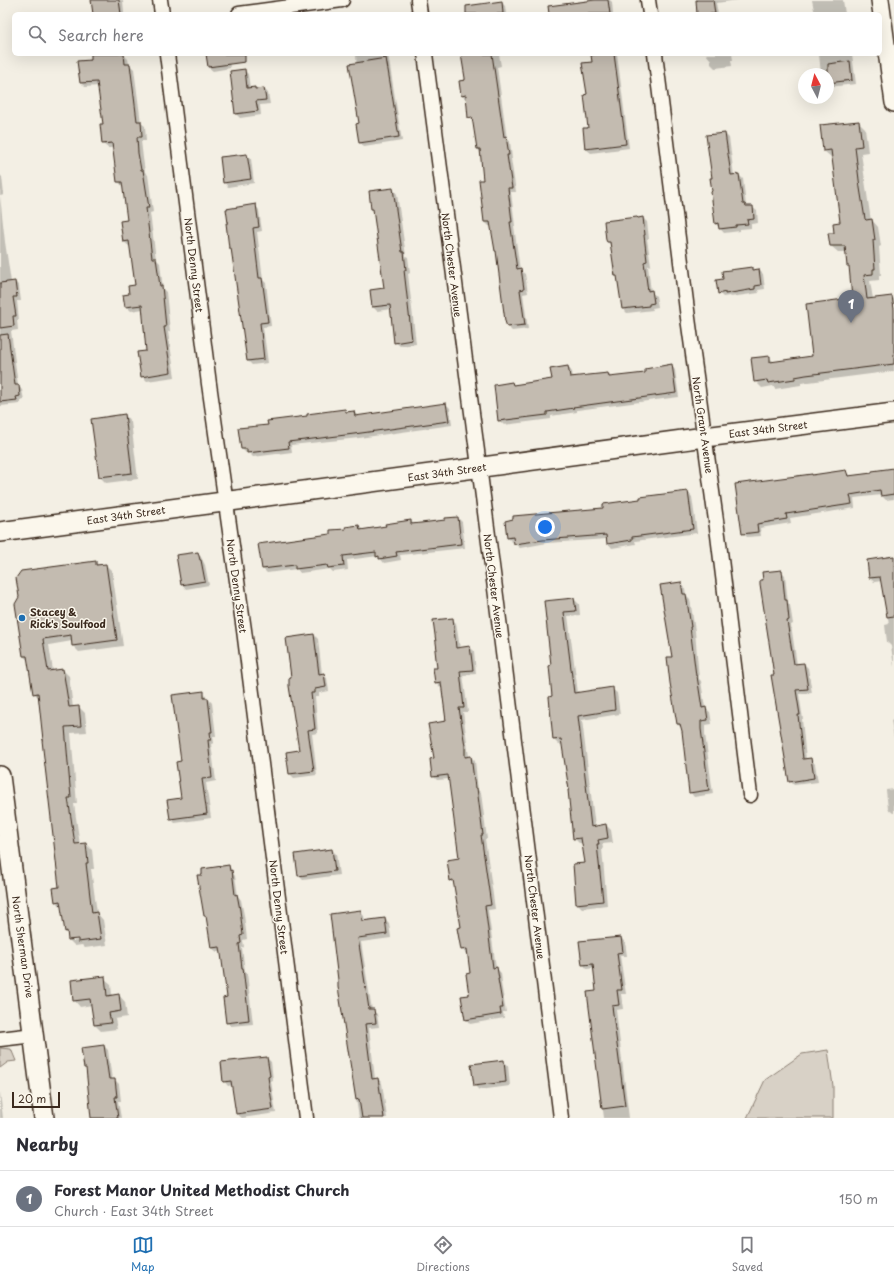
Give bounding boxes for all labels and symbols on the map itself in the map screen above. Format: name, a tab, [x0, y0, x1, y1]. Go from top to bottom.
north arrow	[798, 68, 834, 104]
street label: North Chester Avenue	[439, 212, 466, 319]
street label: North Denny Street	[181, 217, 208, 313]
pin: 1	[838, 290, 864, 323]
street label: North Grant Avenue	[689, 376, 718, 475]
street label: East 34th Street	[728, 416, 808, 441]
street label: East 34th Street	[407, 459, 487, 484]
street label: East 34th Street	[86, 502, 166, 527]
your location	[535, 517, 555, 537]
street label: North Chester Avenue	[481, 533, 508, 640]
street label: North Denny Street	[223, 538, 252, 634]
place label: Stacey & Rick's Soulfood	[30, 604, 106, 631]
marker: Stacey & Rick's Soulfood	[17, 613, 27, 623]
street label: North Chester Avenue	[522, 854, 549, 961]
street label: North Denny Street	[266, 859, 293, 955]
street label: North Sherman Drive	[9, 895, 38, 999]
scale bar	[12, 1090, 60, 1109]

